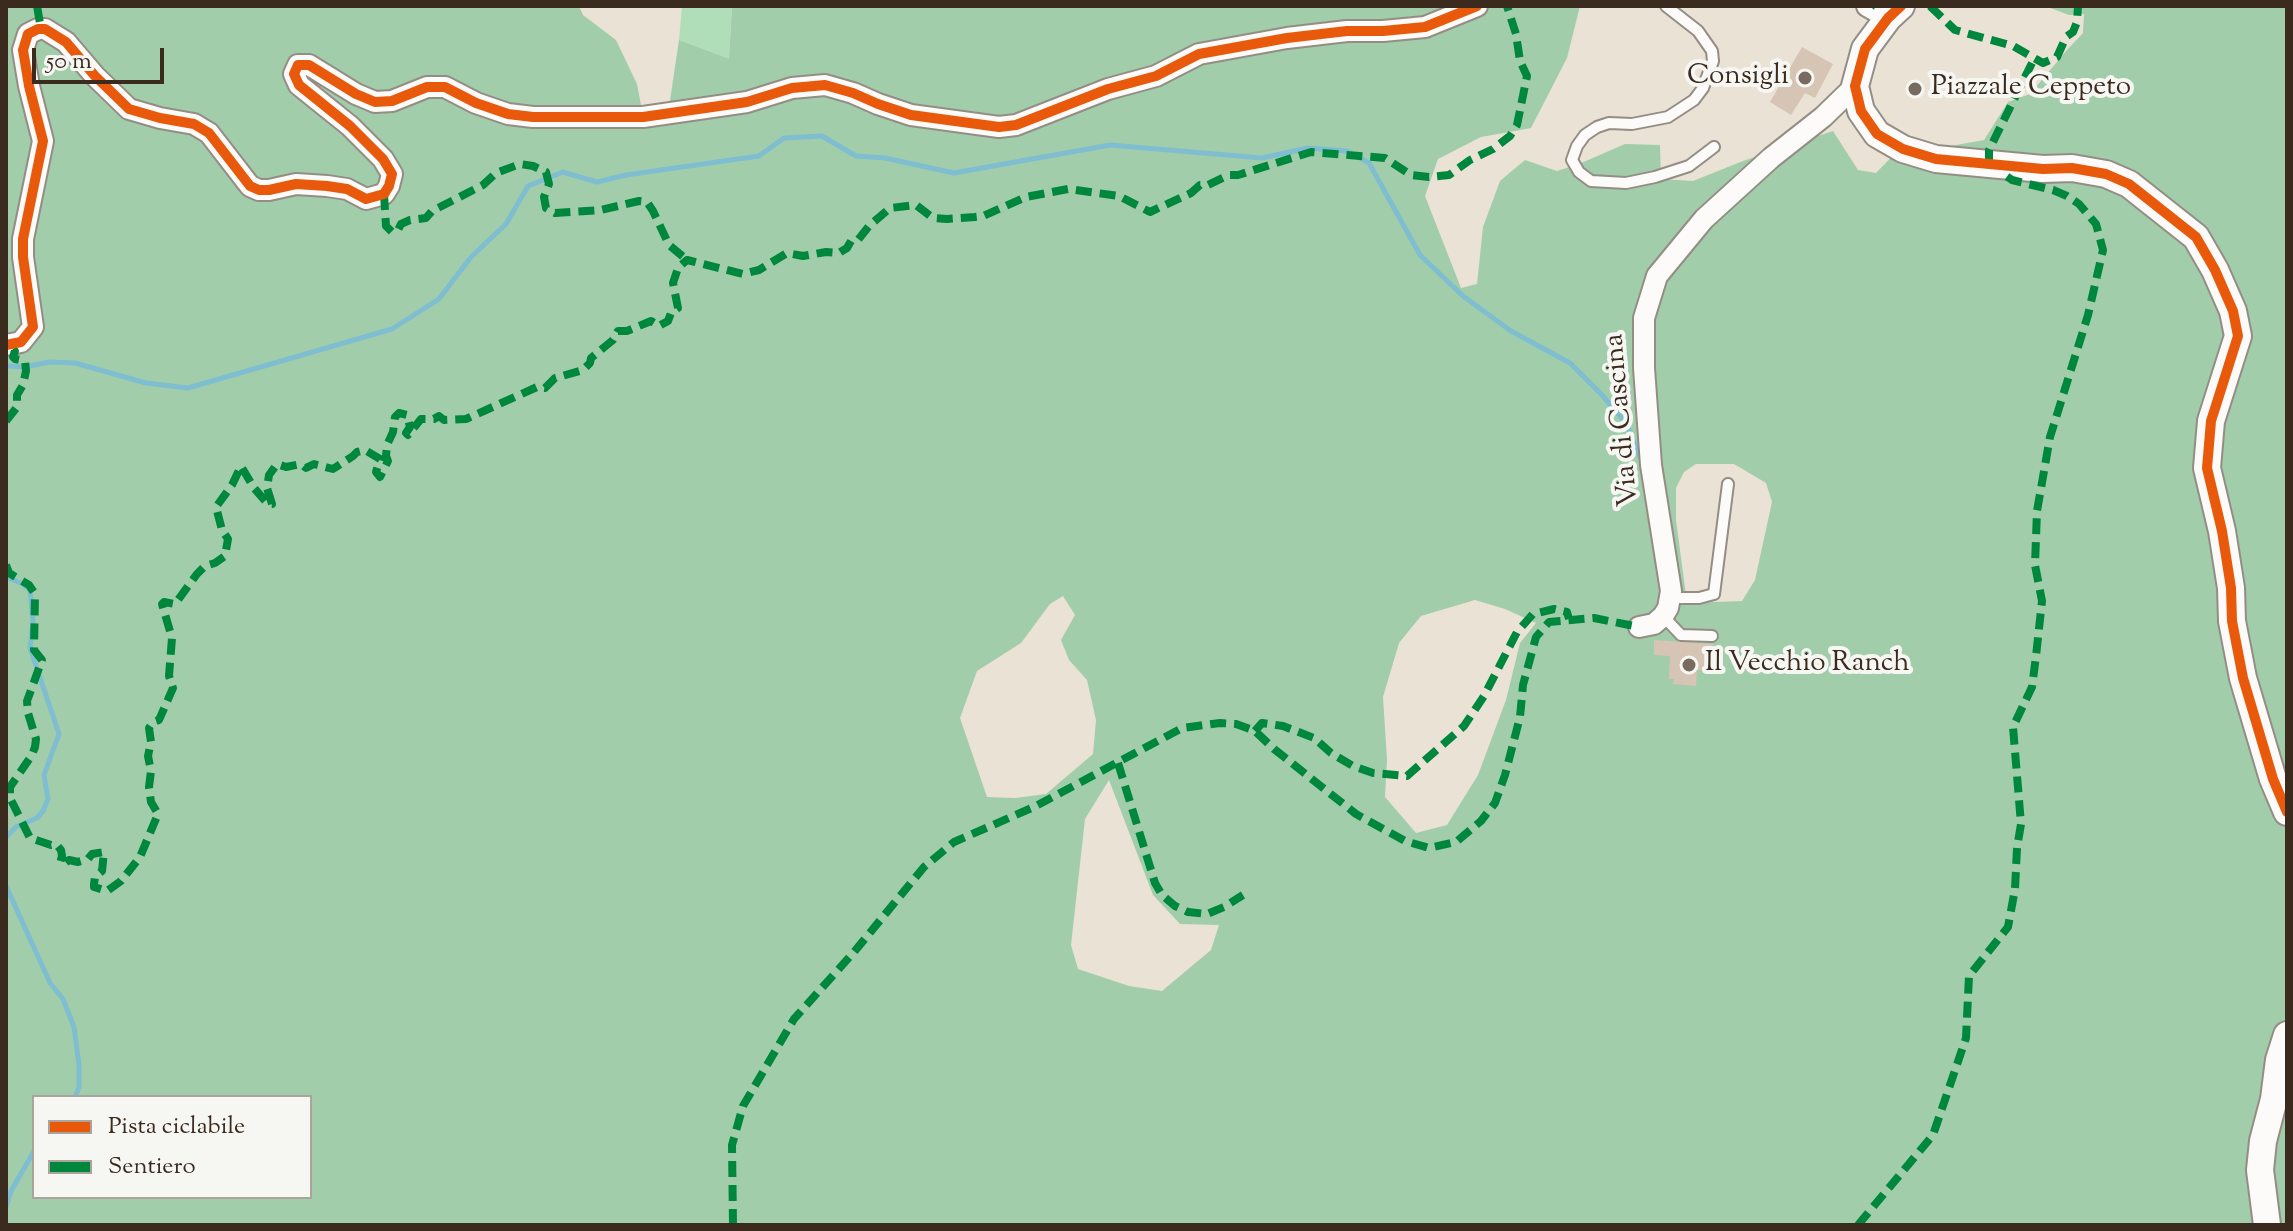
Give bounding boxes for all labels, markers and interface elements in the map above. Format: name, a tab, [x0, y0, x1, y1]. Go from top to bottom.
scale bar	[36, 32, 168, 82]
text: 50 m	[46, 45, 92, 79]
place label: Consigli	[1687, 61, 1789, 95]
marker: Consigli	[1796, 69, 1814, 87]
place label: Piazzale Ceppeto	[1931, 72, 2131, 106]
marker: Piazzale Ceppeto	[1906, 80, 1924, 98]
street label: Via di Cascina	[1600, 332, 1648, 508]
place label: Il Vecchio Ranch	[1705, 648, 1910, 682]
marker: Il Vecchio Ranch	[1680, 656, 1698, 674]
legend	[32, 1095, 312, 1199]
text: Pista ciclabile	[108, 1110, 245, 1144]
text: Sentiero	[108, 1150, 196, 1184]

